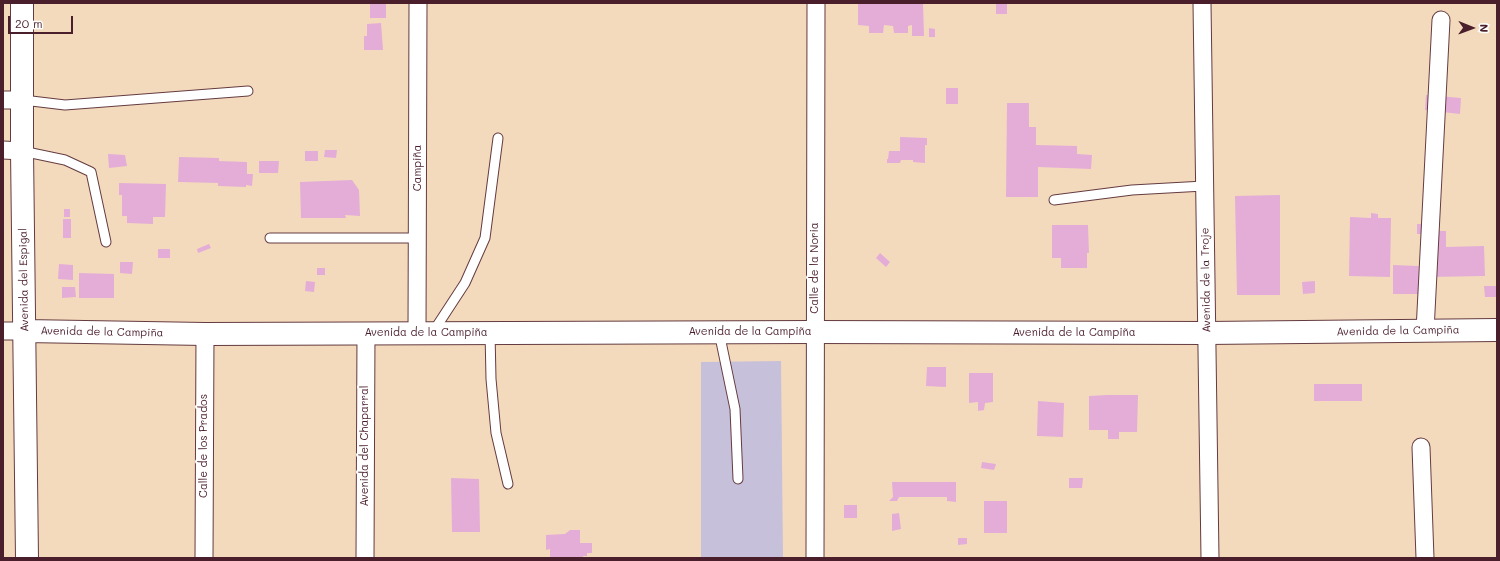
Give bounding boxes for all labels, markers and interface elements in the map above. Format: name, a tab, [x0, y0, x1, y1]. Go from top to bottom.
scale bar	[10, 8, 75, 34]
north arrow	[1452, 8, 1492, 48]
text: 20 m	[15, 15, 43, 31]
text: N	[1477, 24, 1492, 33]
street label: Campiña	[411, 145, 425, 191]
street label: Calle de la Noria	[808, 222, 822, 314]
street label: Avenida de la Troje	[1198, 227, 1214, 333]
street label: Avenida del Espigal	[16, 228, 32, 332]
street label: Avenida de la Campiña	[1336, 323, 1460, 339]
street label: Avenida de la Campiña	[40, 324, 164, 340]
street label: Avenida de la Campiña	[689, 325, 811, 339]
street label: Avenida de la Campiña	[365, 326, 487, 340]
street label: Avenida de la Campiña	[1013, 326, 1135, 340]
street label: Avenida del Chaparral	[358, 385, 372, 507]
street label: Calle de los Prados	[197, 394, 211, 498]

